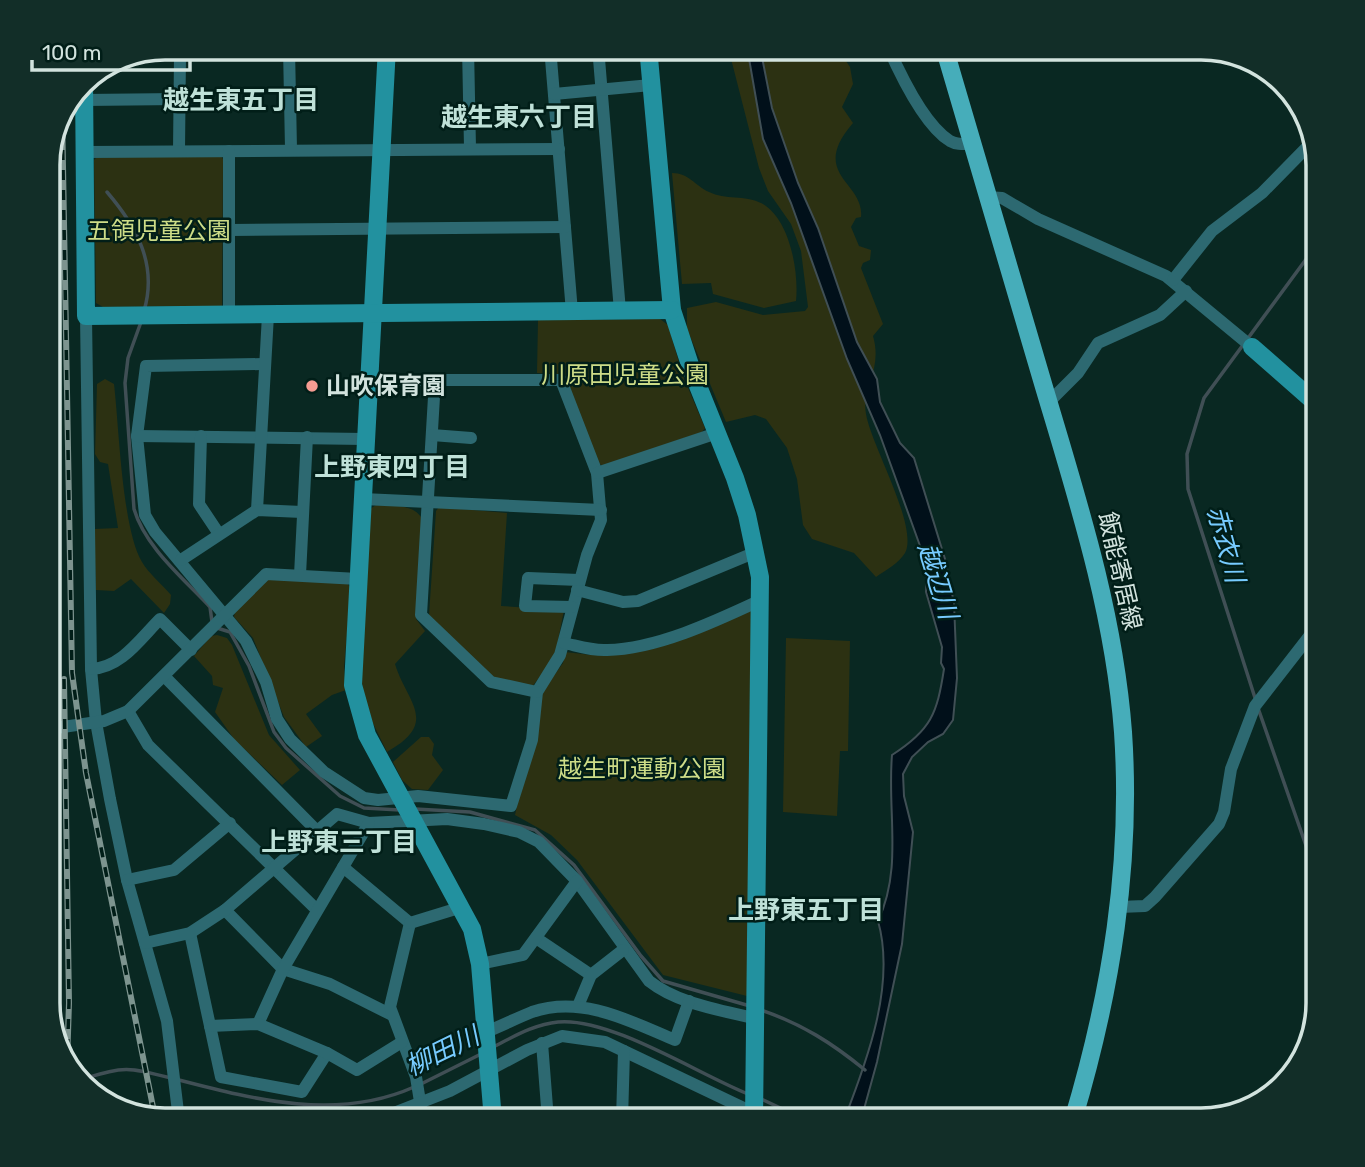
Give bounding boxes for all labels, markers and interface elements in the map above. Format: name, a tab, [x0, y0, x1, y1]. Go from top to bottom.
scale bar	[32, 28, 189, 72]
text: 100 m	[42, 40, 101, 65]
district label: 越生東五丁目	[163, 85, 319, 116]
district label: 越生東六丁目	[441, 102, 597, 133]
park label: 五領児童公園	[87, 217, 231, 245]
park label: 川原田児童公園	[541, 361, 709, 389]
place label: 山吹保育園	[326, 372, 446, 400]
marker: 山吹保育園	[304, 378, 320, 394]
district label: 上野東四丁目	[314, 452, 470, 483]
water label: 赤衣川	[1200, 502, 1251, 589]
street label: 飯能寄居線	[1093, 509, 1147, 633]
water label: 越辺川	[911, 539, 965, 626]
park label: 越生町運動公園	[558, 755, 726, 783]
district label: 上野東三丁目	[261, 827, 417, 858]
district label: 上野東五丁目	[728, 895, 884, 926]
water label: 柳田川	[400, 1019, 487, 1082]

